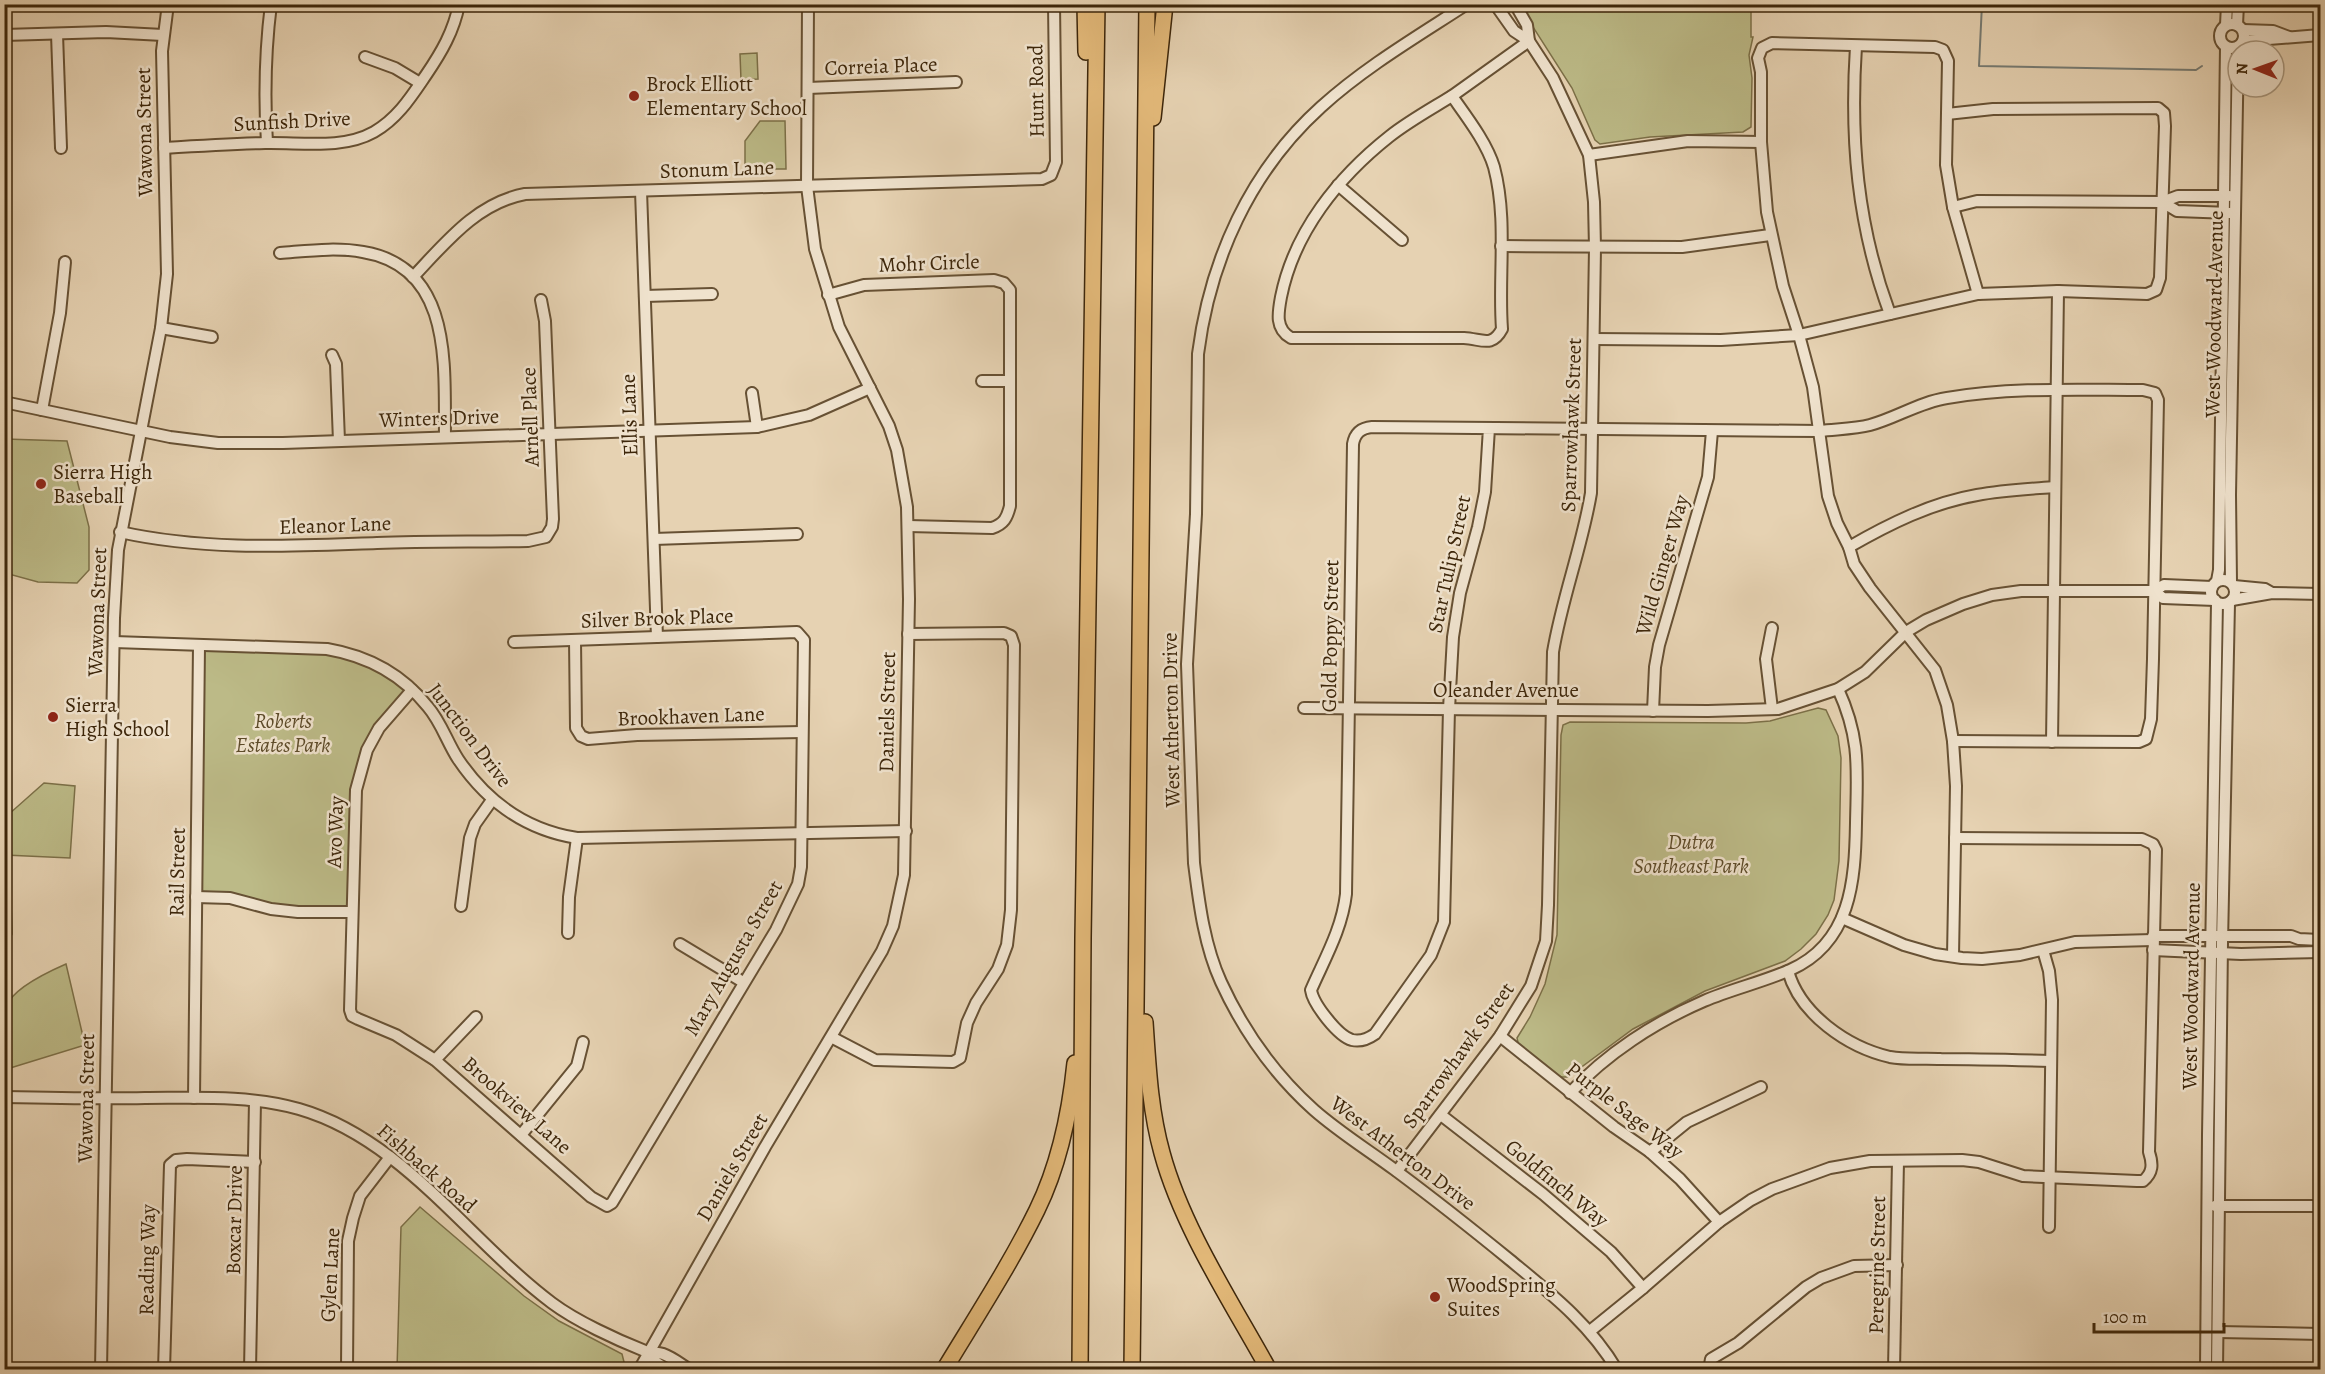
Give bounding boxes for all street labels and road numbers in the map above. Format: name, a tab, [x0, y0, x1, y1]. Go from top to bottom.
street label: Hunt Road	[1021, 43, 1051, 138]
street label: Correia Place	[824, 50, 938, 82]
street label: Wawona Street	[129, 67, 159, 198]
street label: Sunfish Drive	[233, 104, 351, 138]
street label: Stonum Lane	[659, 153, 775, 185]
street label: West Woodward Avenue	[2198, 210, 2230, 419]
street label: Mohr Circle	[878, 247, 980, 279]
street label: Sparrowhawk Street	[1554, 337, 1588, 513]
street label: Arnell Place	[514, 367, 546, 468]
street label: Ellis Lane	[614, 373, 644, 457]
street label: Winters Drive	[377, 402, 500, 434]
street label: Wild Ginger Way	[1628, 491, 1696, 640]
street label: Star Tulip Street	[1421, 492, 1477, 635]
street label: Eleanor Lane	[278, 509, 392, 541]
street label: Wawona Street	[81, 547, 113, 678]
street label: Gold Poppy Street	[1315, 559, 1345, 713]
street label: Silver Brook Place	[580, 601, 734, 635]
street label: West Atherton Drive	[1155, 632, 1187, 809]
street label: Daniels Street	[872, 651, 902, 773]
street label: Oleander Avenue	[1433, 676, 1579, 704]
street label: Junction Drive	[421, 677, 519, 793]
street label: Brookhaven Lane	[617, 699, 765, 733]
street label: Avo Way	[320, 795, 350, 870]
street label: Rail Street	[162, 827, 192, 917]
street label: Mary Augusta Street	[677, 875, 789, 1041]
street label: West Woodward Avenue	[2175, 882, 2207, 1091]
street label: Sparrowhawk Street	[1395, 976, 1521, 1134]
street label: Wawona Street	[71, 1033, 101, 1164]
street label: Brookview Lane	[456, 1050, 578, 1160]
street label: Purple Sage Way	[1560, 1055, 1690, 1165]
street label: West Atherton Drive	[1324, 1089, 1481, 1217]
street label: Daniels Street	[690, 1108, 774, 1226]
street label: Fishback Road	[371, 1117, 483, 1220]
street label: Goldfinch Way	[1500, 1133, 1615, 1234]
street label: Boxcar Drive	[219, 1165, 249, 1275]
street label: Peregrine Street	[1862, 1196, 1892, 1334]
street label: Reading Way	[132, 1203, 162, 1316]
street label: Gylen Lane	[314, 1227, 346, 1323]

